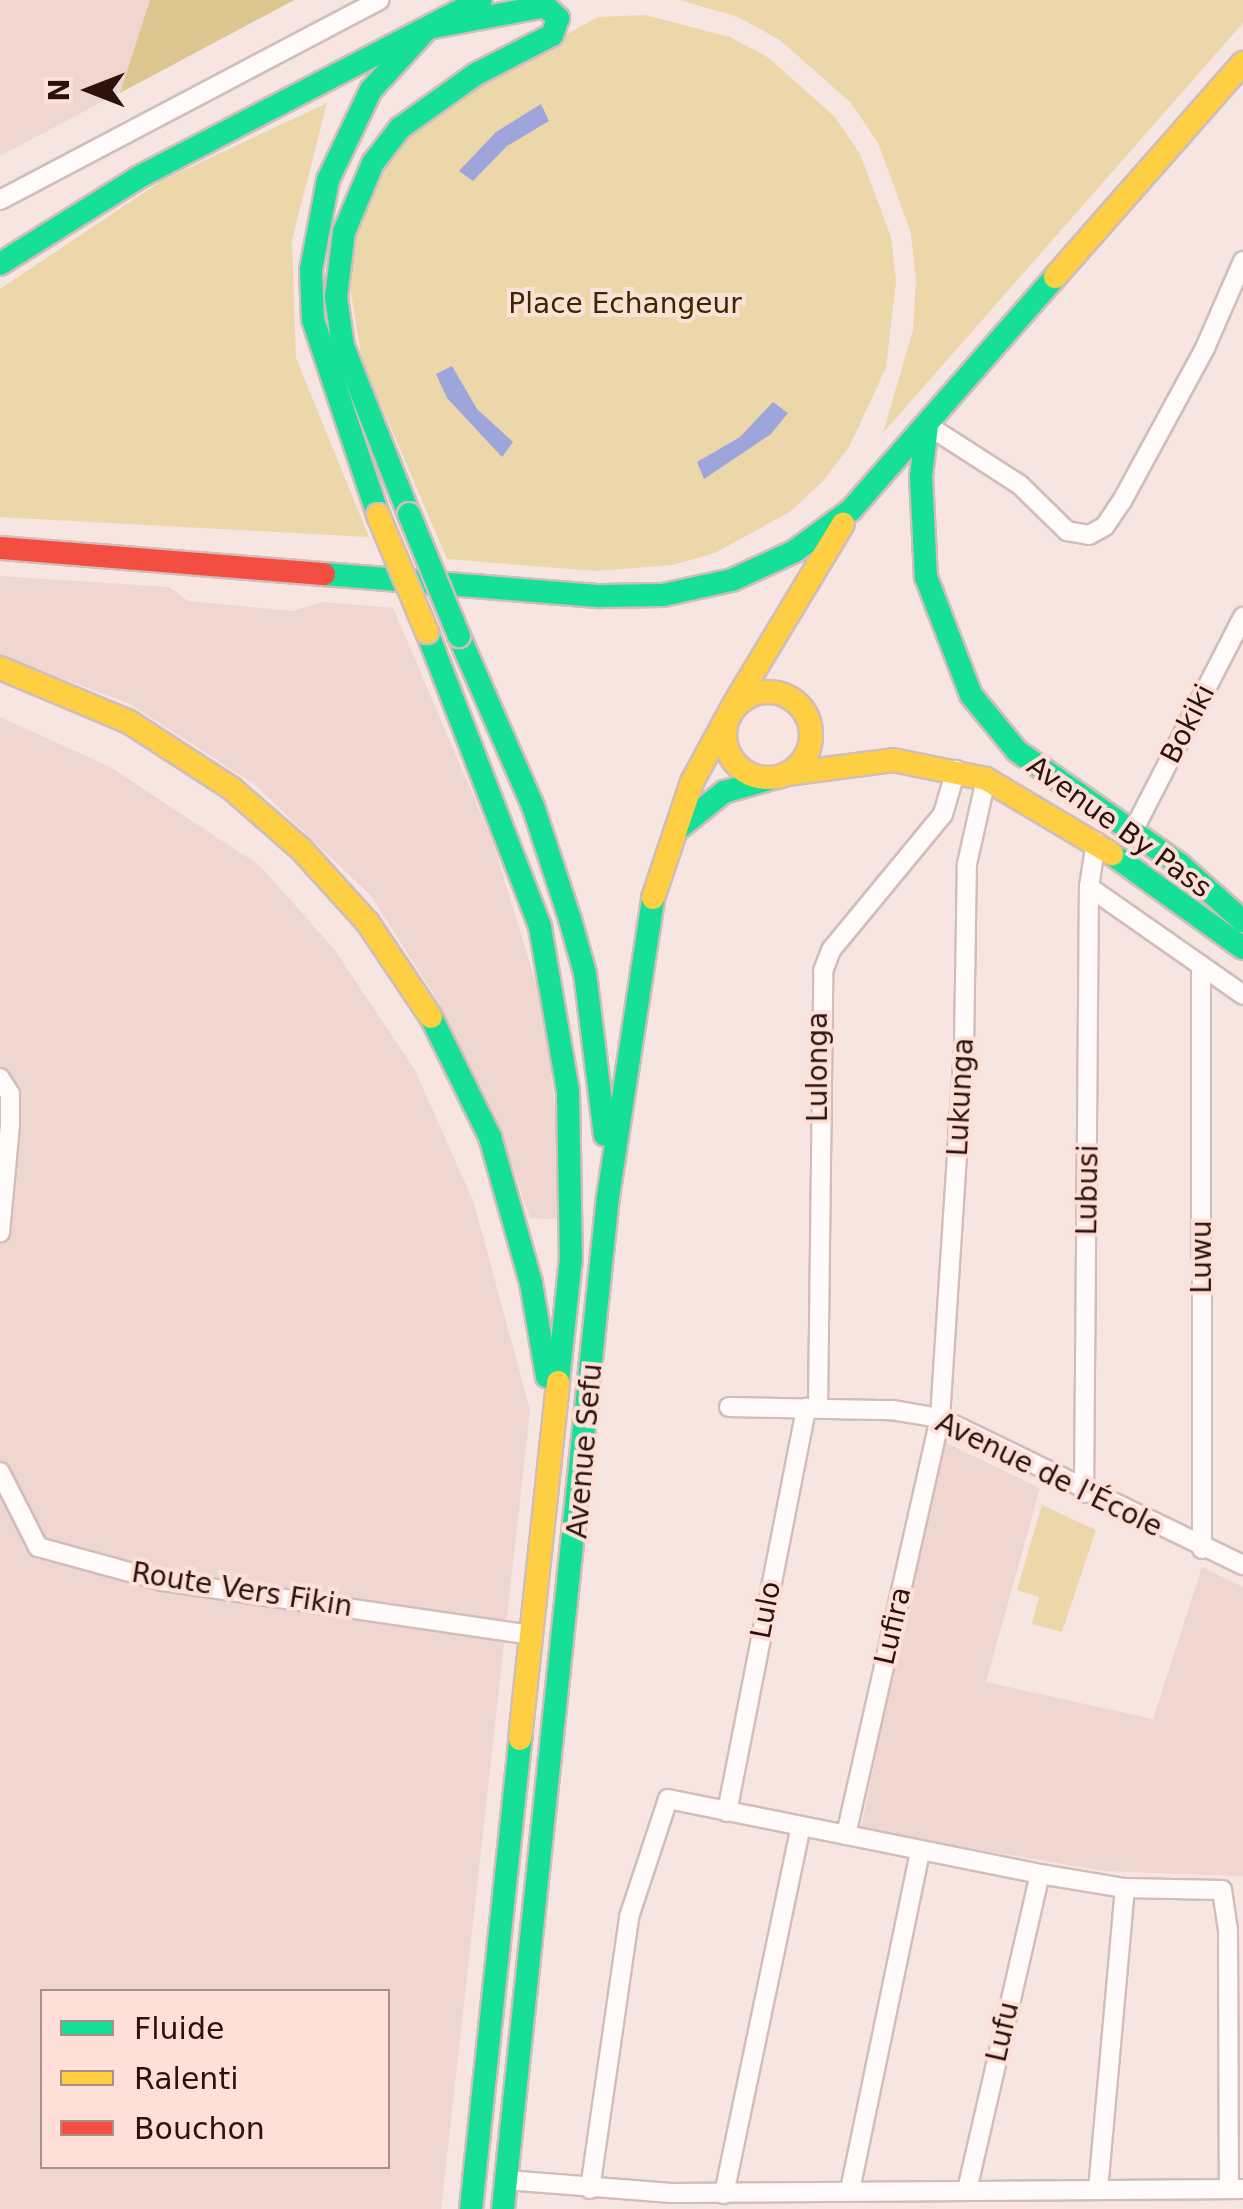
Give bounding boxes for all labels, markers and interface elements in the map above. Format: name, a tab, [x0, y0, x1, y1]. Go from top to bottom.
north arrow	[40, 40, 140, 140]
text: N	[43, 78, 76, 102]
park label: Place Echangeur	[508, 287, 742, 321]
street label: Bokiki	[1154, 679, 1222, 769]
street label: Avenue By Pass	[1020, 749, 1218, 905]
street label: Lulonga	[801, 1012, 835, 1122]
street label: Lukunga	[941, 1037, 981, 1157]
street label: Lubusi	[1070, 1144, 1106, 1236]
street label: Luwu	[1185, 1220, 1219, 1294]
street label: Avenue Sefu	[561, 1362, 609, 1540]
street label: Avenue de l'École	[930, 1406, 1168, 1544]
street label: Route Vers Fikin	[129, 1556, 355, 1624]
street label: Lulo	[744, 1578, 788, 1642]
street label: Lufira	[868, 1584, 918, 1668]
legend	[40, 1989, 390, 2169]
street label: Lufu	[980, 1999, 1026, 2065]
text: Fluide	[134, 2011, 224, 2046]
text: Ralenti	[134, 2061, 238, 2096]
text: Bouchon	[134, 2111, 265, 2146]

